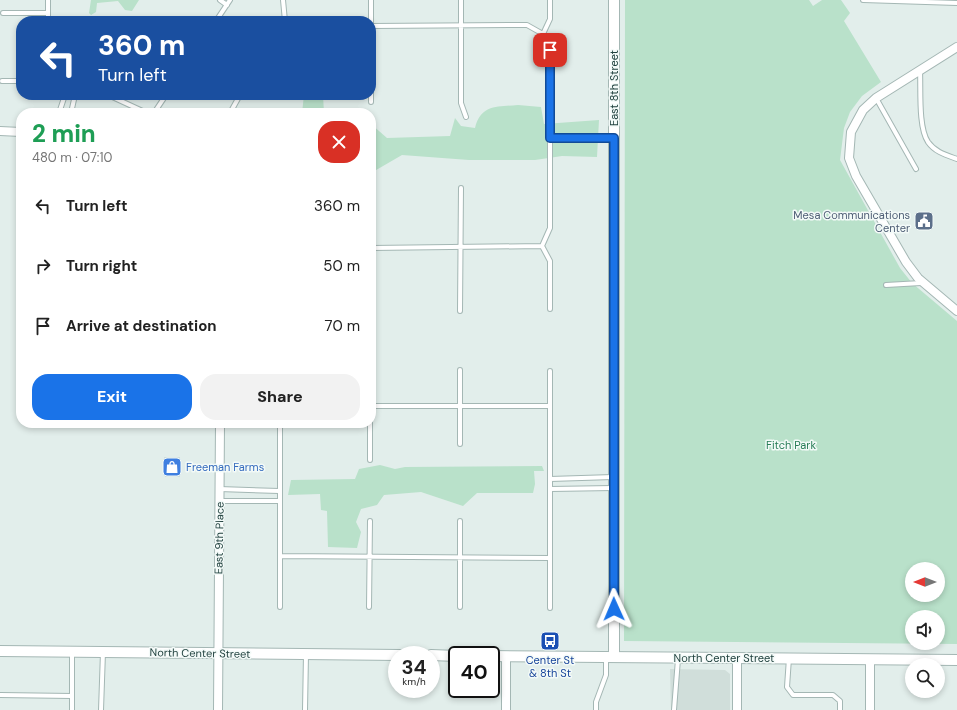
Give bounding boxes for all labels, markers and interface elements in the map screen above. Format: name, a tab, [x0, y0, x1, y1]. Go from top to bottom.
text: 360 m	[98, 27, 185, 64]
icon: left	[32, 32, 84, 84]
pin	[533, 33, 567, 67]
icon: arrive	[539, 39, 561, 61]
street label: East 8th Street	[607, 50, 621, 126]
text: Turn left	[98, 63, 167, 87]
text: 2 min	[32, 118, 96, 149]
button: close	[318, 121, 360, 163]
text: 480 m · 07:10	[32, 149, 112, 166]
icon: left	[32, 195, 54, 217]
text: Turn left	[66, 196, 127, 216]
text: 360 m	[314, 196, 360, 216]
place label: Mesa Communications Center	[793, 208, 910, 235]
public building icon: Mesa Communications Center	[913, 210, 935, 232]
icon: right	[32, 255, 54, 277]
text: Turn right	[66, 256, 137, 276]
text: 50 m	[323, 256, 360, 276]
icon: arrive	[32, 315, 54, 337]
text: Arrive at destination	[66, 316, 217, 336]
text: 70 m	[325, 316, 360, 336]
button: Exit	[32, 374, 192, 420]
button: Share	[200, 374, 360, 420]
park label: Fitch Park	[766, 438, 816, 452]
shop icon: Freeman Farms	[161, 456, 183, 478]
place label: Freeman Farms	[186, 460, 264, 474]
street label: East 9th Place	[211, 502, 227, 574]
north arrow	[905, 562, 945, 602]
map controls	[905, 562, 945, 698]
position arrow	[593, 588, 635, 630]
button: sound	[905, 610, 945, 650]
bus stop icon: Center St & 8th St	[539, 630, 561, 652]
street label: North Center Street	[149, 645, 251, 661]
speed limit sign: 40	[448, 646, 500, 698]
street label: North Center Street	[674, 651, 774, 665]
place label: Center St & 8th St	[526, 653, 574, 680]
text: 34	[401, 654, 427, 680]
button: search	[905, 658, 945, 698]
text: km/h	[402, 675, 426, 688]

